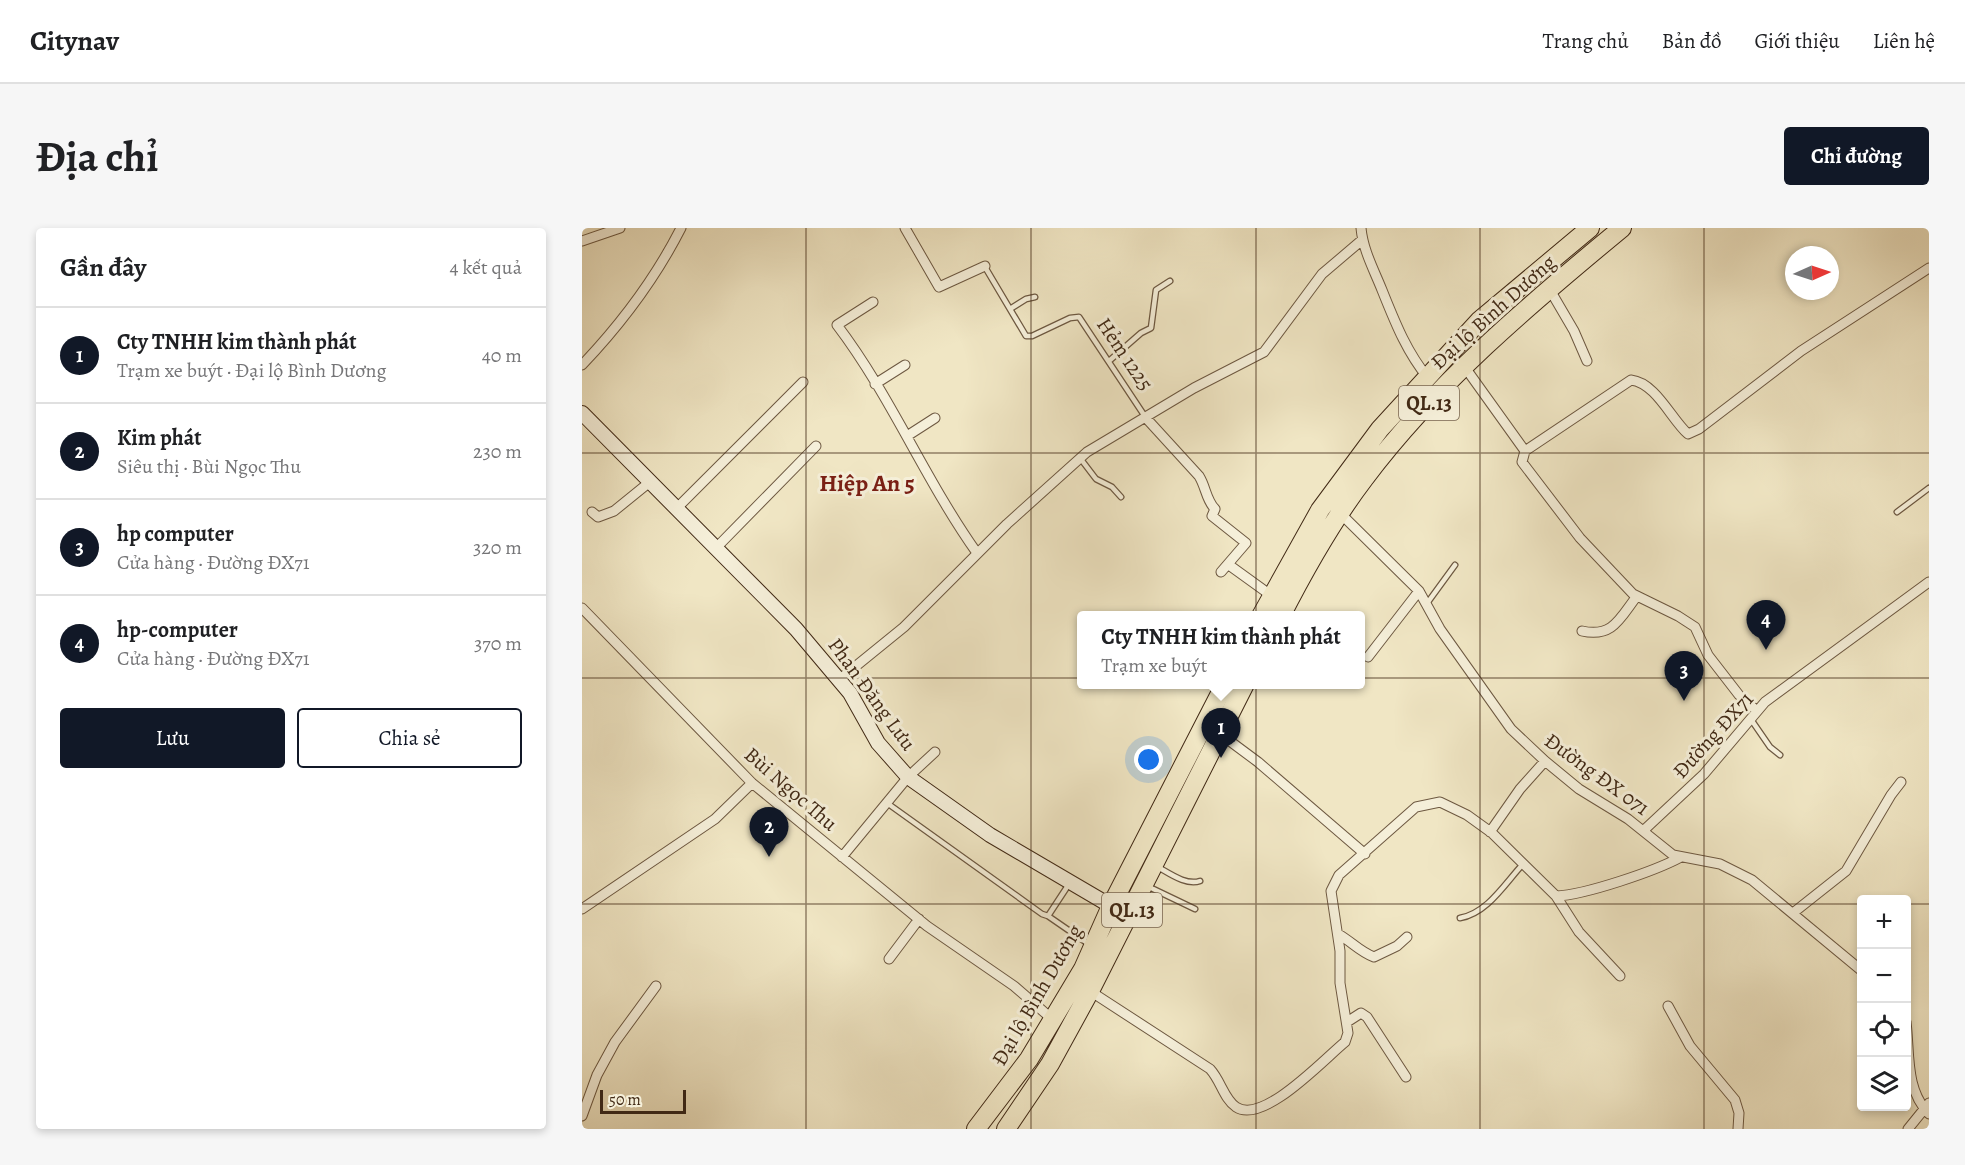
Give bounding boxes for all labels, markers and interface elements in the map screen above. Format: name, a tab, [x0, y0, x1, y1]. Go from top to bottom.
text: Citynav	[30, 22, 119, 60]
text: Trang chủ	[1543, 27, 1629, 55]
text: Bản đồ	[1662, 27, 1721, 55]
text: Giới thiệu	[1754, 27, 1840, 55]
text: Liên hệ	[1873, 27, 1935, 55]
button: Chỉ đường	[1784, 127, 1929, 185]
text: Địa chỉ	[36, 128, 158, 185]
north arrow	[1785, 246, 1839, 300]
street label: Đại lộ Bình Dương	[1425, 248, 1562, 376]
text: Gần đây	[60, 250, 146, 285]
text: 4 kết quả	[449, 254, 522, 281]
street label: Hẻm 1225	[1090, 312, 1160, 396]
text: Cty TNHH kim thành phát	[117, 327, 357, 357]
text: 1	[76, 342, 83, 369]
text: 40 m	[482, 342, 522, 369]
text: Trạm xe buýt · Đại lộ Bình Dương	[117, 357, 386, 384]
road number: QL.13	[1399, 386, 1459, 420]
text: Kim phát	[117, 423, 202, 453]
text: 2	[75, 438, 84, 465]
text: 230 m	[473, 438, 522, 465]
text: Siêu thị · Bùi Ngọc Thu	[117, 453, 301, 480]
district label: Hiệp An 5	[819, 467, 915, 499]
text: hp computer	[117, 519, 234, 549]
text: 3	[75, 534, 84, 561]
text: 320 m	[473, 534, 522, 561]
text: Cửa hàng · Đường ĐX71	[117, 549, 310, 576]
pin: 4	[1746, 600, 1786, 650]
popup	[1077, 611, 1365, 689]
text: hp-computer	[117, 615, 238, 645]
text: Cty TNHH kim thành phát	[1101, 622, 1341, 652]
text: 4	[75, 630, 84, 657]
text: 370 m	[474, 630, 522, 657]
street label: Phan Đăng Lưu	[822, 632, 923, 756]
text: Cửa hàng · Đường ĐX71	[117, 645, 310, 672]
text: Trạm xe buýt	[1101, 652, 1207, 679]
pin: 3	[1664, 652, 1704, 701]
street label: Đường ĐX71	[1666, 686, 1760, 784]
button: Lưu	[60, 708, 285, 768]
button: Chia sẻ	[297, 708, 522, 768]
pin: 1	[1202, 708, 1240, 758]
street label: Đường ĐX 071	[1539, 726, 1655, 822]
street label: Bùi Ngọc Thu	[738, 741, 844, 838]
your location	[1134, 745, 1163, 774]
pin: 2	[750, 808, 789, 857]
road number: QL.13	[1102, 893, 1162, 927]
map controls	[1857, 895, 1911, 1111]
button: +	[1857, 895, 1911, 949]
street label: Đại lộ Bình Dương	[985, 919, 1089, 1071]
button: −	[1857, 949, 1911, 1003]
button: locate	[1857, 1003, 1911, 1057]
button: layers	[1857, 1057, 1911, 1111]
scale bar	[600, 1087, 686, 1114]
text: 50 m	[609, 1089, 641, 1111]

